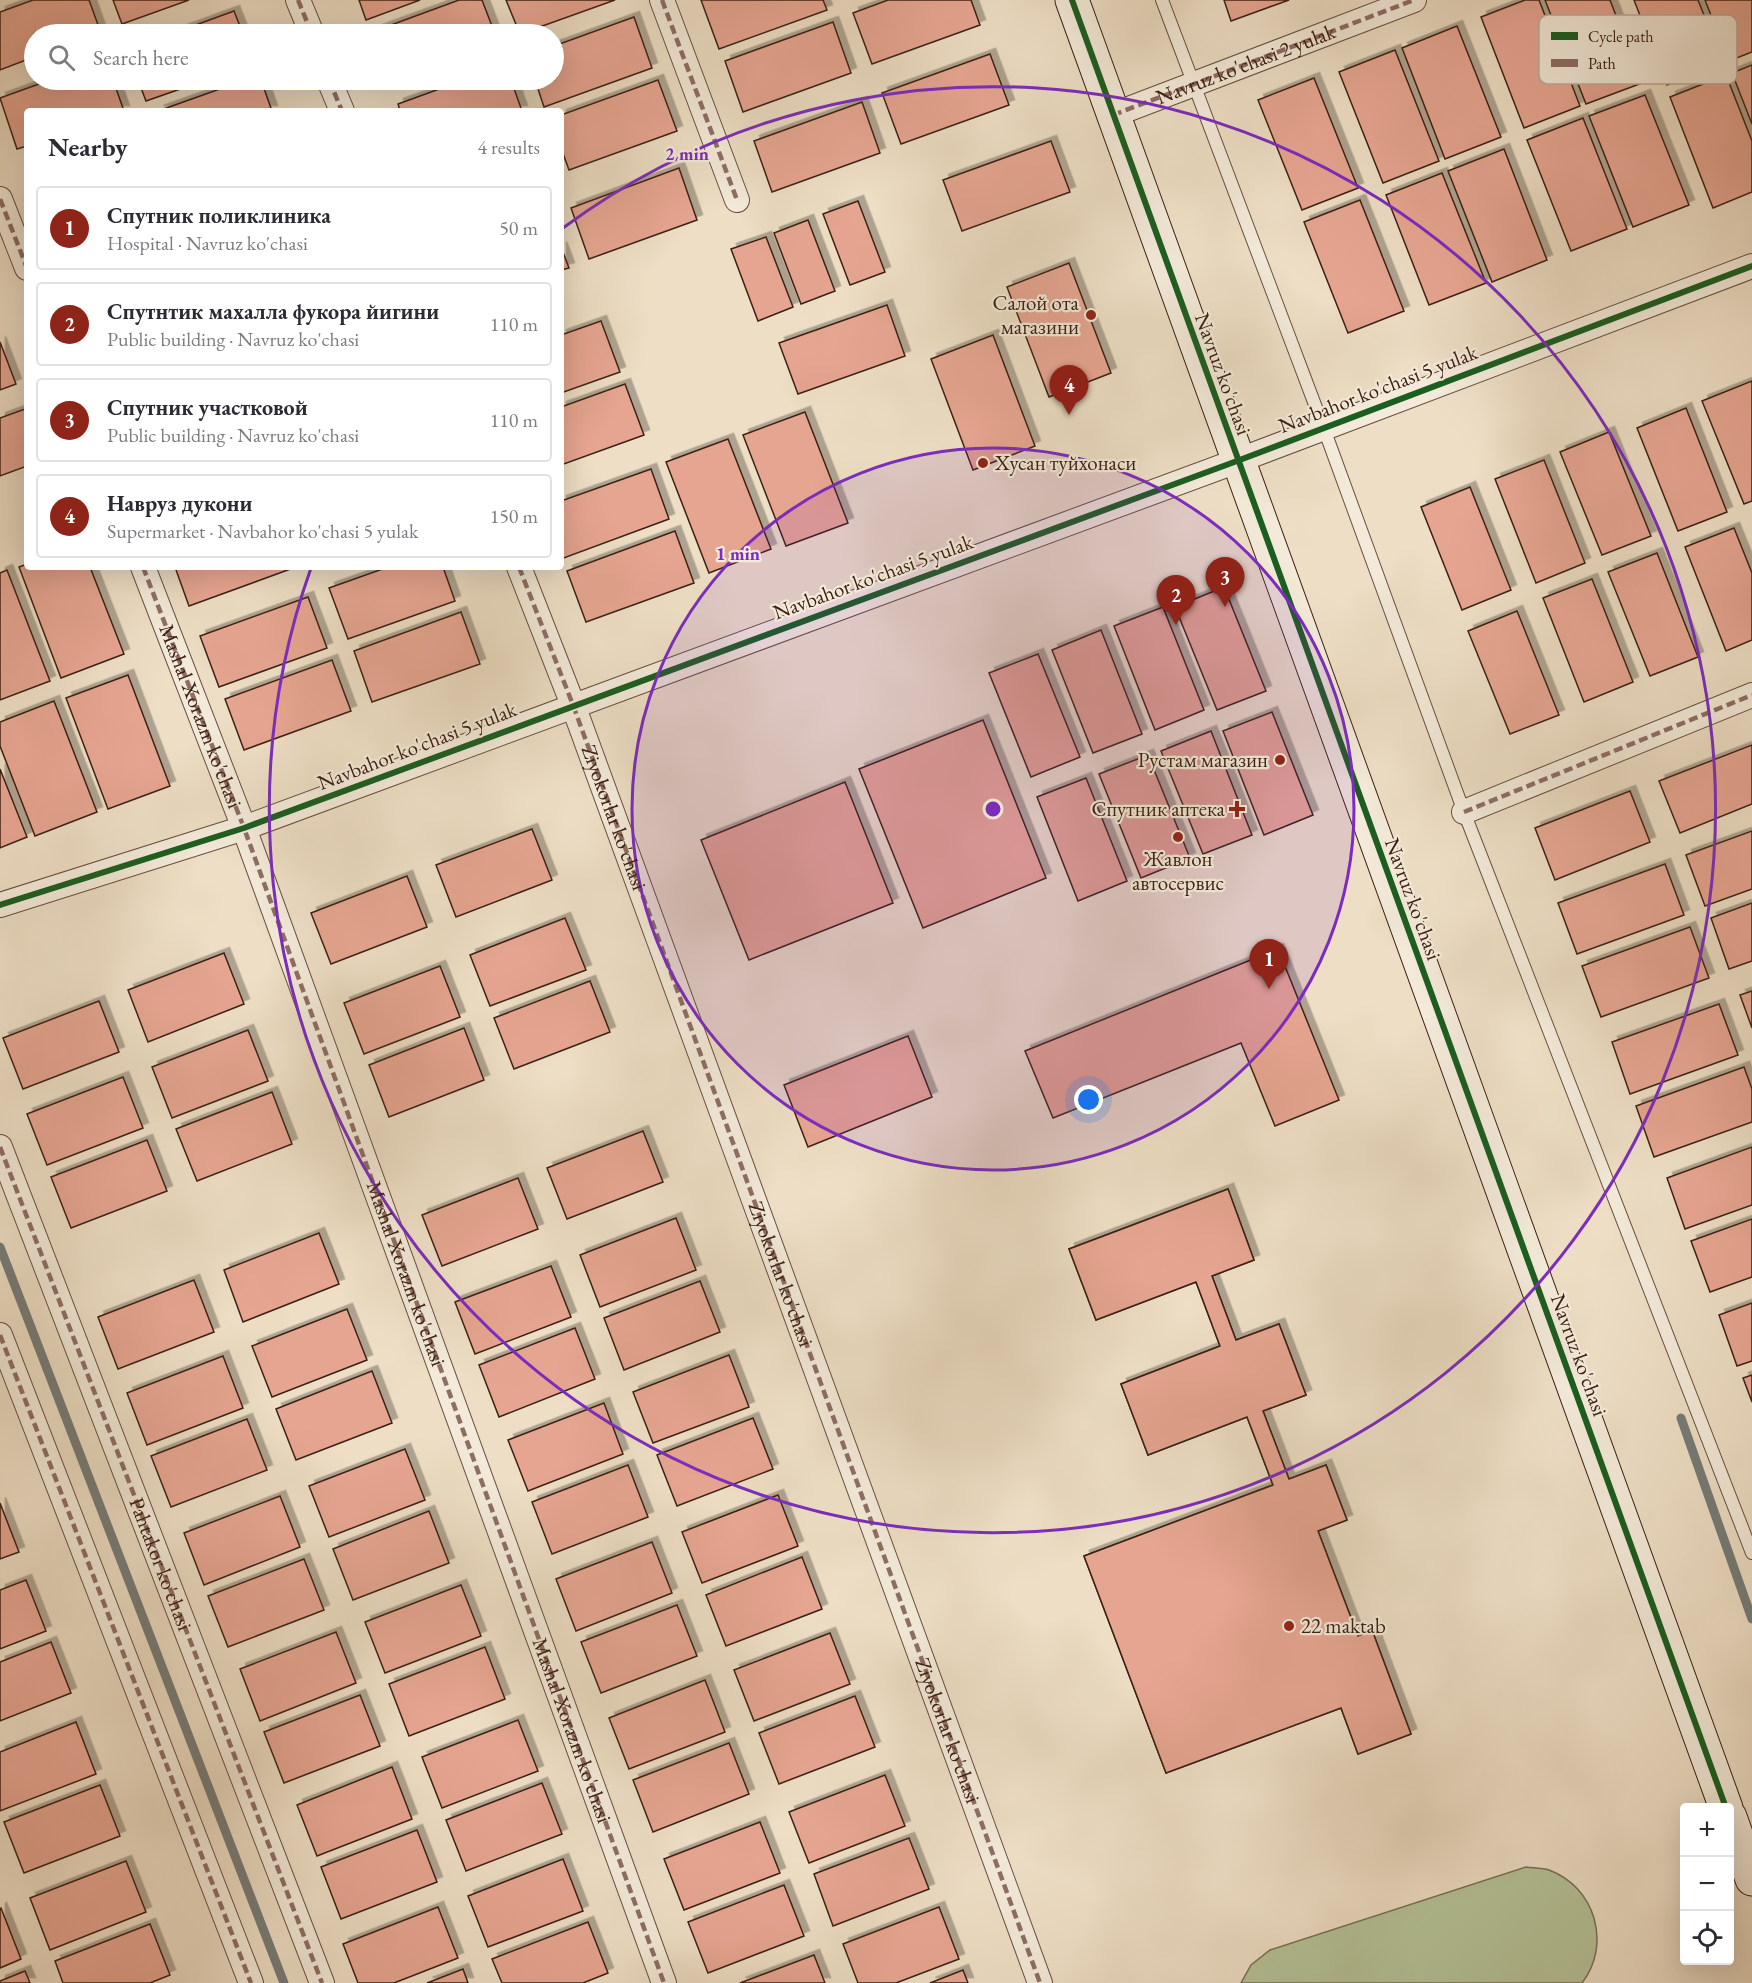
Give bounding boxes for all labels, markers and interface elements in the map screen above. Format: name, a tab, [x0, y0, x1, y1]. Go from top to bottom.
legend	[1539, 15, 1737, 84]
street label: Navruz ko'chasi 2 yulak	[1152, 17, 1340, 110]
search box	[24, 24, 564, 90]
text: Cycle path	[1588, 26, 1653, 47]
icon: search	[45, 41, 78, 74]
text: Search here	[93, 43, 188, 72]
text: Path	[1588, 53, 1616, 74]
text: Nearby	[48, 130, 128, 164]
text: 4 results	[477, 134, 540, 160]
text: 2 min	[665, 142, 709, 165]
text: Спутник поликлиника	[107, 201, 331, 230]
text: 1	[64, 215, 75, 241]
text: 50 m	[499, 215, 538, 241]
text: Hospital · Navruz ko'chasi	[107, 230, 308, 256]
place label: Салой ота магазини	[993, 289, 1080, 340]
text: Спутнтик махалла фукора йигини	[107, 297, 439, 326]
marker: Салой ота магазини	[1084, 308, 1098, 322]
street label: Navruz ko'chasi	[1189, 309, 1258, 439]
text: 2	[64, 311, 75, 337]
text: 110 m	[490, 311, 538, 337]
text: Public building · Navruz ko'chasi	[107, 326, 359, 352]
street label: Navbahor ko'chasi 5 yulak	[1274, 338, 1482, 439]
pin: 4	[1050, 366, 1088, 415]
text: Спутник участковой	[107, 393, 308, 422]
text: 3	[64, 407, 75, 433]
text: 110 m	[490, 407, 538, 433]
text: Public building · Navruz ko'chasi	[107, 422, 359, 448]
place label: Хусан туйхонаси	[994, 449, 1136, 476]
marker: Хусан туйхонаси	[976, 456, 990, 470]
text: Навруз дукони	[107, 489, 252, 518]
text: 4	[64, 503, 75, 529]
text: 150 m	[490, 503, 538, 529]
text: Supermarket · Navbahor ko'chasi 5 yulak	[107, 518, 418, 544]
street label: Navbahor ko'chasi 5 yulak	[769, 527, 978, 625]
text: 1 min	[716, 542, 760, 565]
pin: 3	[1206, 558, 1244, 607]
pin: 2	[1156, 576, 1196, 625]
street label: Mashal Xorazm ko'chasi	[153, 620, 249, 812]
street label: Navbahor ko'chasi 5 yulak	[313, 695, 521, 796]
street label: Ziyokorlar ko'chasi	[576, 741, 653, 894]
place label: Рустам магазин	[1138, 746, 1268, 773]
marker: Рустам магазин	[1273, 753, 1287, 767]
place label: Спутник аптека	[1092, 795, 1226, 822]
centre of rings	[983, 799, 1003, 819]
marker: Спутник аптека	[1230, 802, 1244, 816]
marker: Жавлон автосервис	[1171, 830, 1185, 844]
street label: Navruz ko'chasi	[1379, 834, 1448, 964]
place label: Жавлон автосервис	[1132, 845, 1224, 896]
pin: 1	[1250, 940, 1288, 989]
your location	[1074, 1085, 1103, 1114]
street label: Mashal Xorazm ko'chasi	[360, 1177, 453, 1370]
street label: Ziyokorlar ko'chasi	[743, 1197, 820, 1350]
street label: Navruz ko'chasi	[1545, 1290, 1614, 1420]
street label: Pahtakor ko'chasi	[123, 1494, 199, 1634]
place label: 22 maktab	[1301, 1612, 1386, 1639]
marker: 22 maktab	[1282, 1619, 1296, 1633]
street label: Mashal Xorazm ko'chasi	[527, 1634, 619, 1826]
street label: Ziyokorlar ko'chasi	[909, 1654, 987, 1807]
map controls	[1680, 1803, 1734, 1965]
button: +	[1680, 1803, 1734, 1857]
button: −	[1680, 1857, 1734, 1911]
button: locate	[1680, 1911, 1734, 1965]

